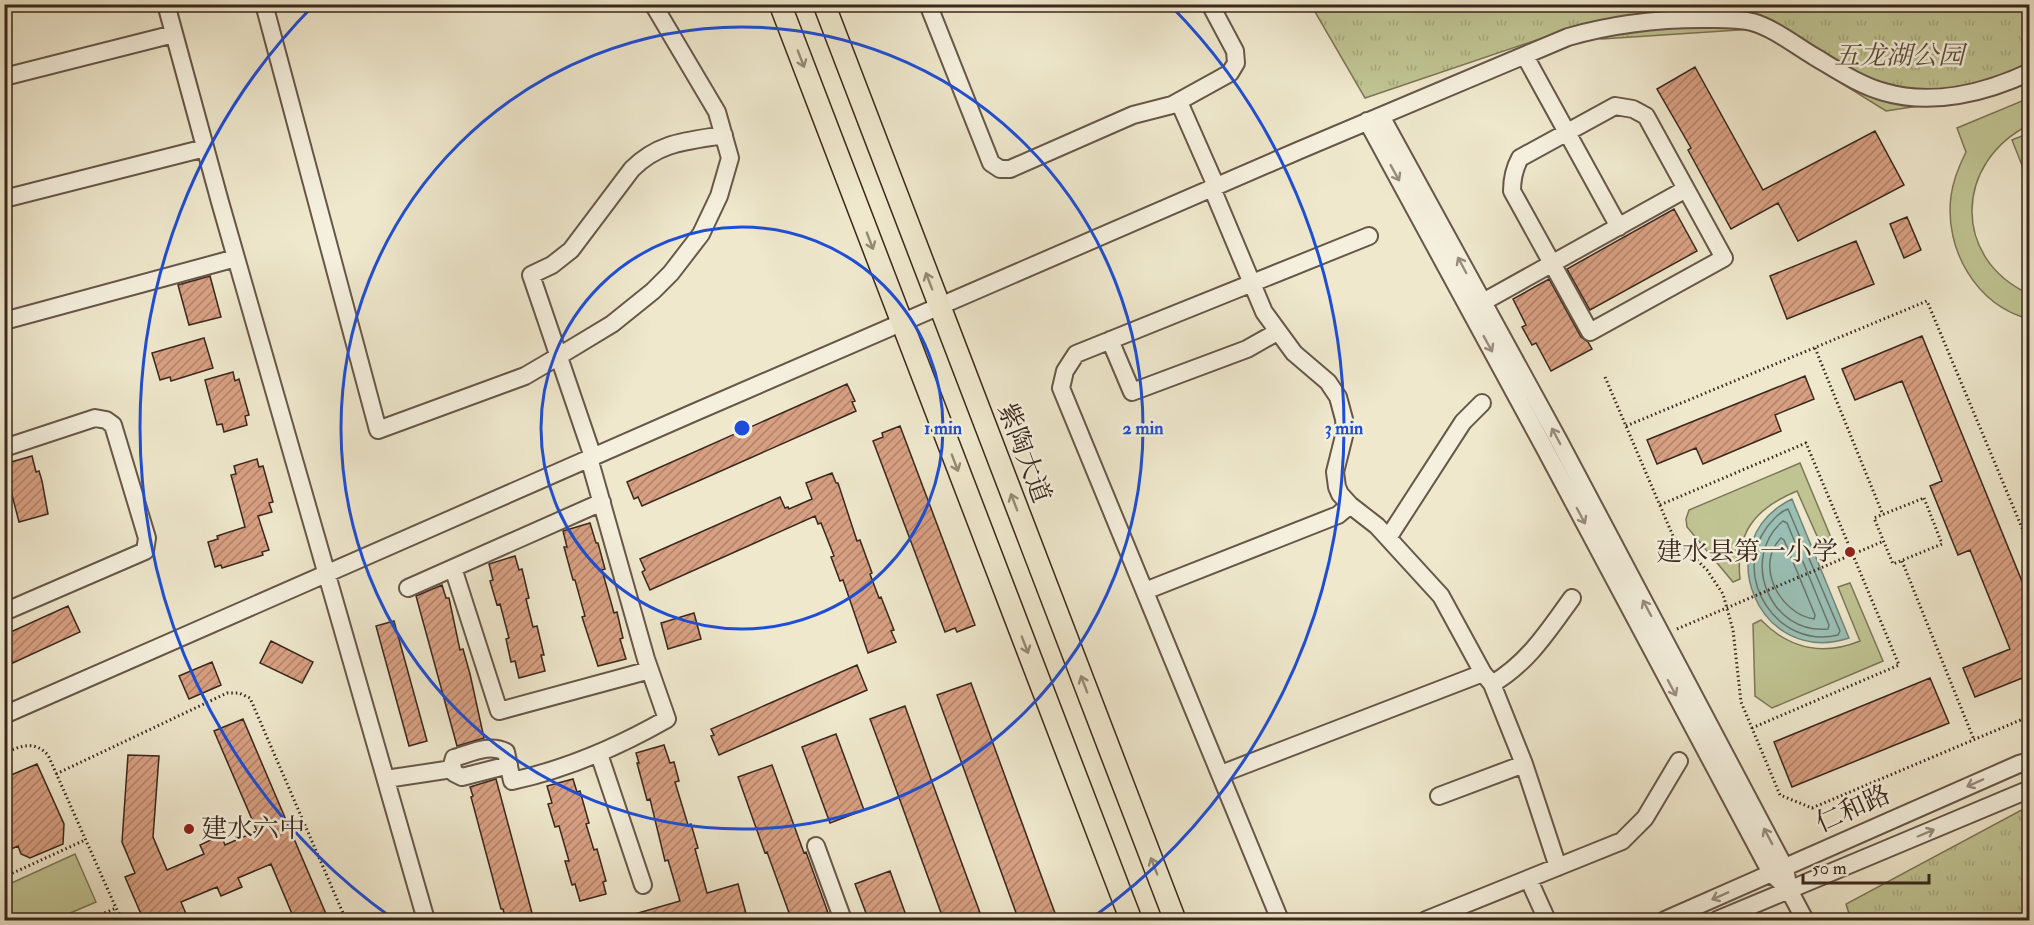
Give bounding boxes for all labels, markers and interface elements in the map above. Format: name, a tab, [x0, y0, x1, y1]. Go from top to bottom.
park label: 五龙湖公园	[1834, 40, 1968, 72]
one-way arrow	[796, 49, 807, 68]
one-way arrow	[1389, 164, 1401, 181]
one-way arrow	[865, 232, 876, 250]
one-way arrow	[1456, 257, 1468, 274]
one-way arrow	[923, 272, 934, 290]
one-way arrow	[1482, 335, 1494, 352]
street label: 紫陶大道	[990, 399, 1058, 507]
text: 1 min	[924, 417, 963, 440]
text: 2 min	[1123, 417, 1164, 440]
text: 3 min	[1325, 417, 1364, 440]
centre of rings	[732, 418, 752, 438]
one-way arrow	[1550, 428, 1562, 445]
one-way arrow	[950, 453, 961, 471]
one-way arrow	[1008, 493, 1019, 512]
one-way arrow	[1575, 507, 1587, 524]
place label: 建水县第一小学	[1656, 536, 1838, 568]
marker: 建水县第一小学	[1843, 545, 1857, 559]
one-way arrow	[1641, 600, 1652, 618]
one-way arrow	[1020, 635, 1031, 654]
one-way arrow	[1078, 675, 1089, 694]
one-way arrow	[1666, 679, 1678, 696]
one-way arrow	[1967, 778, 1985, 789]
street label: 仁和路	[1811, 779, 1895, 839]
place label: 建水六中	[201, 813, 305, 845]
marker: 建水六中	[182, 822, 196, 836]
one-way arrow	[1916, 827, 1934, 838]
one-way arrow	[1762, 828, 1774, 845]
scale bar	[1803, 847, 1929, 885]
one-way arrow	[1148, 857, 1159, 876]
text: 50 m	[1812, 857, 1847, 880]
one-way arrow	[1712, 891, 1730, 902]

